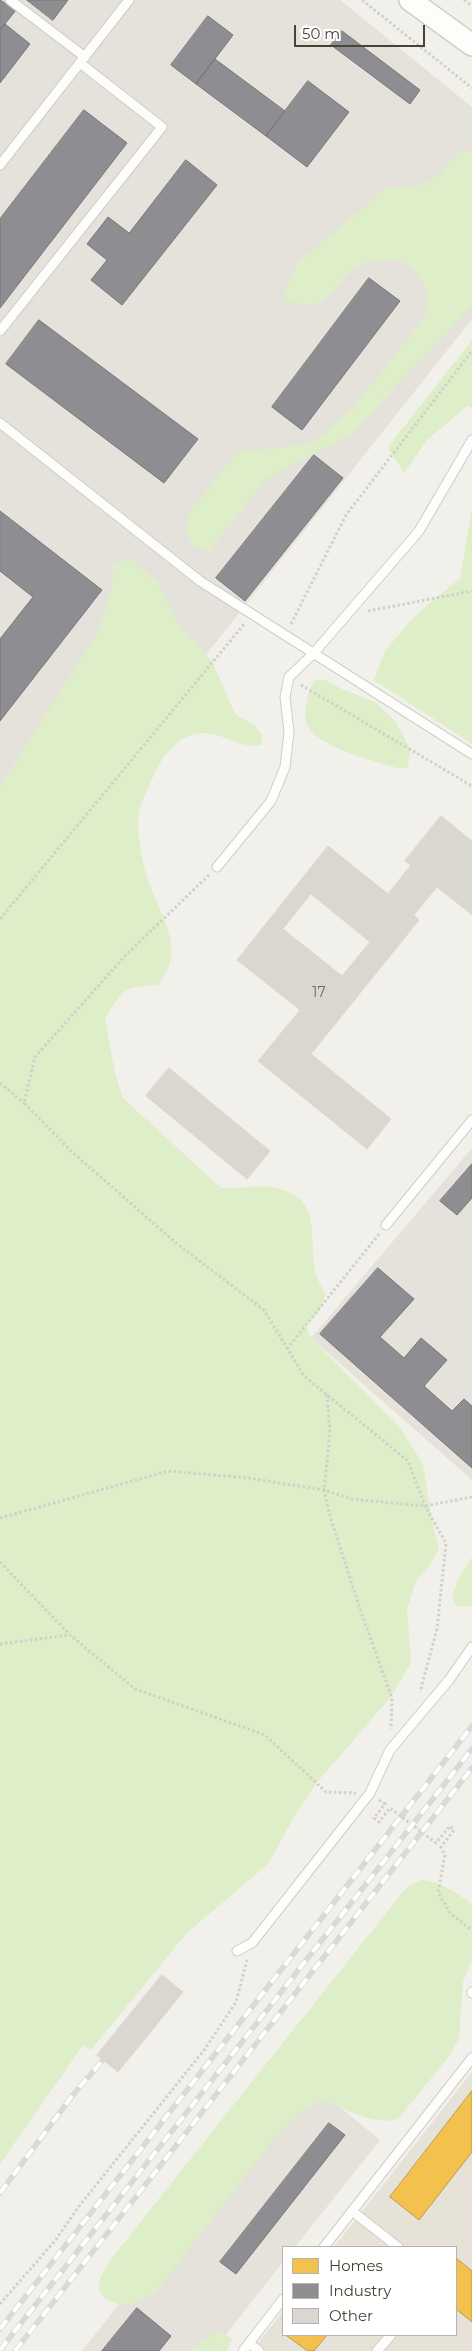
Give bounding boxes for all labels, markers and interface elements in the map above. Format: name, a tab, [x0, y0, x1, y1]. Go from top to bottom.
scale bar	[297, 15, 428, 47]
text: 50 m	[302, 24, 340, 43]
house number: 17	[312, 985, 326, 1001]
legend	[282, 2246, 457, 2336]
text: Homes	[329, 2256, 383, 2275]
text: Industry	[329, 2281, 391, 2300]
text: Other	[329, 2306, 373, 2325]

